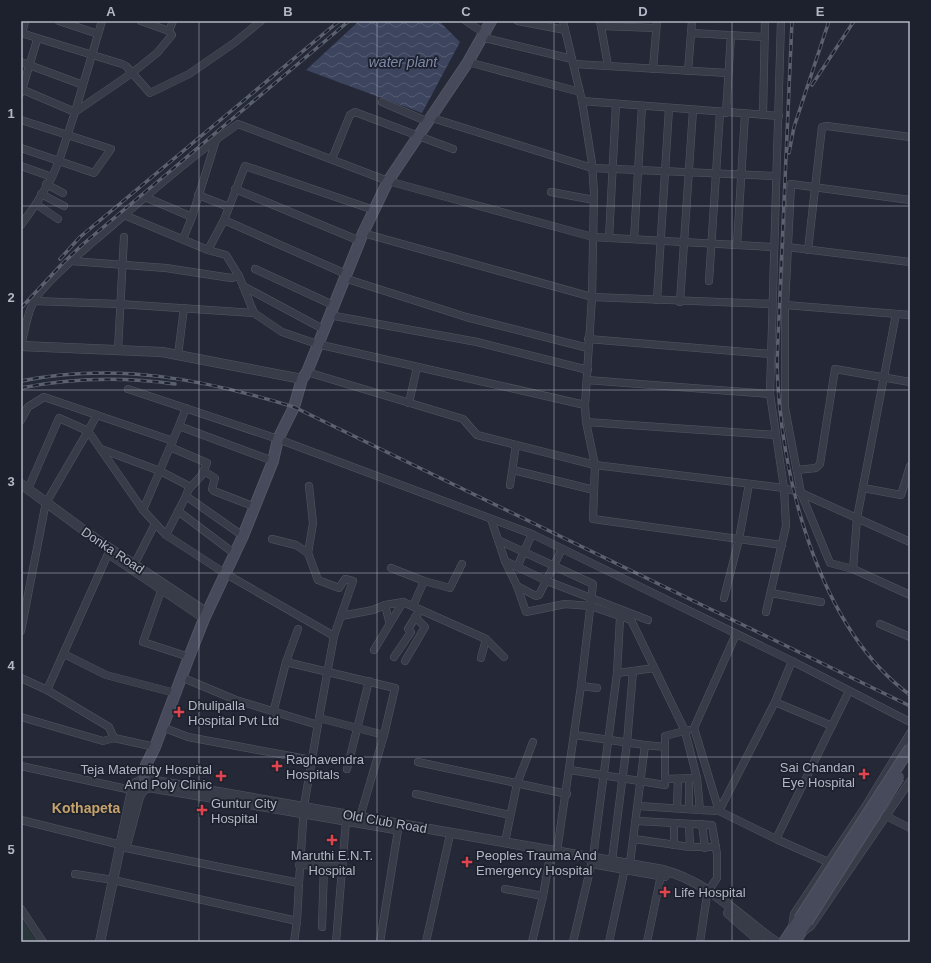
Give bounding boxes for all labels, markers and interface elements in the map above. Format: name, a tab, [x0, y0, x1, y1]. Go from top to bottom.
text: A	[106, 4, 116, 19]
text: B	[283, 4, 293, 19]
text: C	[461, 4, 471, 19]
text: D	[638, 4, 648, 19]
text: E	[816, 4, 825, 19]
water label: water plant	[369, 54, 438, 70]
text: 1	[7, 106, 15, 121]
text: 2	[7, 290, 15, 305]
text: 3	[7, 474, 15, 489]
street label: Donka Road	[79, 524, 147, 577]
text: 4	[7, 658, 15, 673]
place label: Dhulipalla Hospital Pvt Ltd	[188, 698, 279, 728]
marker: Dhulipalla Hospital Pvt Ltd	[173, 706, 185, 718]
place label: Raghavendra Hospitals	[286, 752, 365, 782]
marker: Raghavendra Hospitals	[271, 760, 283, 772]
place label: Sai Chandan Eye Hospital	[780, 760, 855, 790]
place label: Teja Maternity Hospital And Poly Clinic	[81, 762, 212, 792]
marker: Sai Chandan Eye Hospital	[858, 768, 870, 780]
marker: Teja Maternity Hospital And Poly Clinic	[215, 770, 227, 782]
place label: Guntur City Hospital	[211, 796, 277, 826]
district label: Kothapeta	[52, 800, 120, 816]
marker: Guntur City Hospital	[196, 804, 208, 816]
street label: Old Club Road	[342, 807, 428, 836]
marker: Maruthi E.N.T. Hospital	[326, 834, 338, 846]
text: 5	[7, 842, 15, 857]
place label: Maruthi E.N.T. Hospital	[291, 848, 373, 878]
place label: Peoples Trauma And Emergency Hospital	[476, 848, 597, 878]
marker: Peoples Trauma And Emergency Hospital	[461, 856, 473, 868]
place label: Life Hospital	[674, 885, 746, 900]
marker: Life Hospital	[659, 886, 671, 898]

